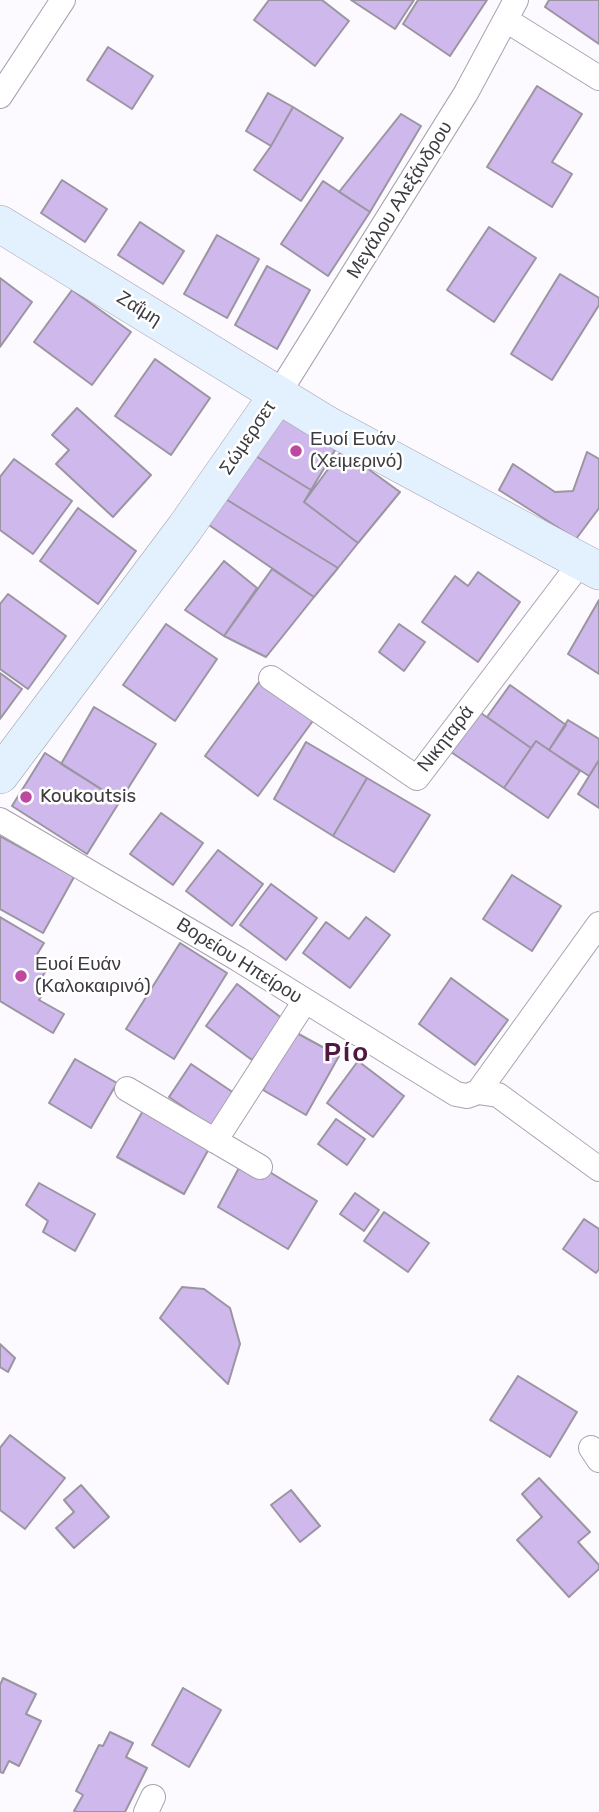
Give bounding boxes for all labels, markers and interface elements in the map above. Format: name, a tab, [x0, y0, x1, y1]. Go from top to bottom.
street label: Μεγάλου Αλεξάνδρου	[342, 117, 458, 283]
street label: Ζαΐμη	[112, 287, 166, 331]
street label: Σώμερσετ	[215, 397, 281, 479]
place label: Ευοί Ευάν (Χειμερινό)	[310, 429, 403, 473]
marker: Ευοί Ευάν (Χειμερινό)	[288, 443, 304, 459]
street label: Νικηταρά	[413, 701, 479, 777]
place label: Koukoutsis	[40, 786, 136, 808]
marker: Koukoutsis	[18, 789, 34, 805]
street label: Βορείου Ηπείρου	[172, 913, 306, 1009]
place label: Ευοί Ευάν (Καλοκαιρινό)	[35, 954, 151, 998]
marker: Ευοί Ευάν (Καλοκαιρινό)	[13, 968, 29, 984]
district label: Ρίο	[324, 1037, 370, 1069]

